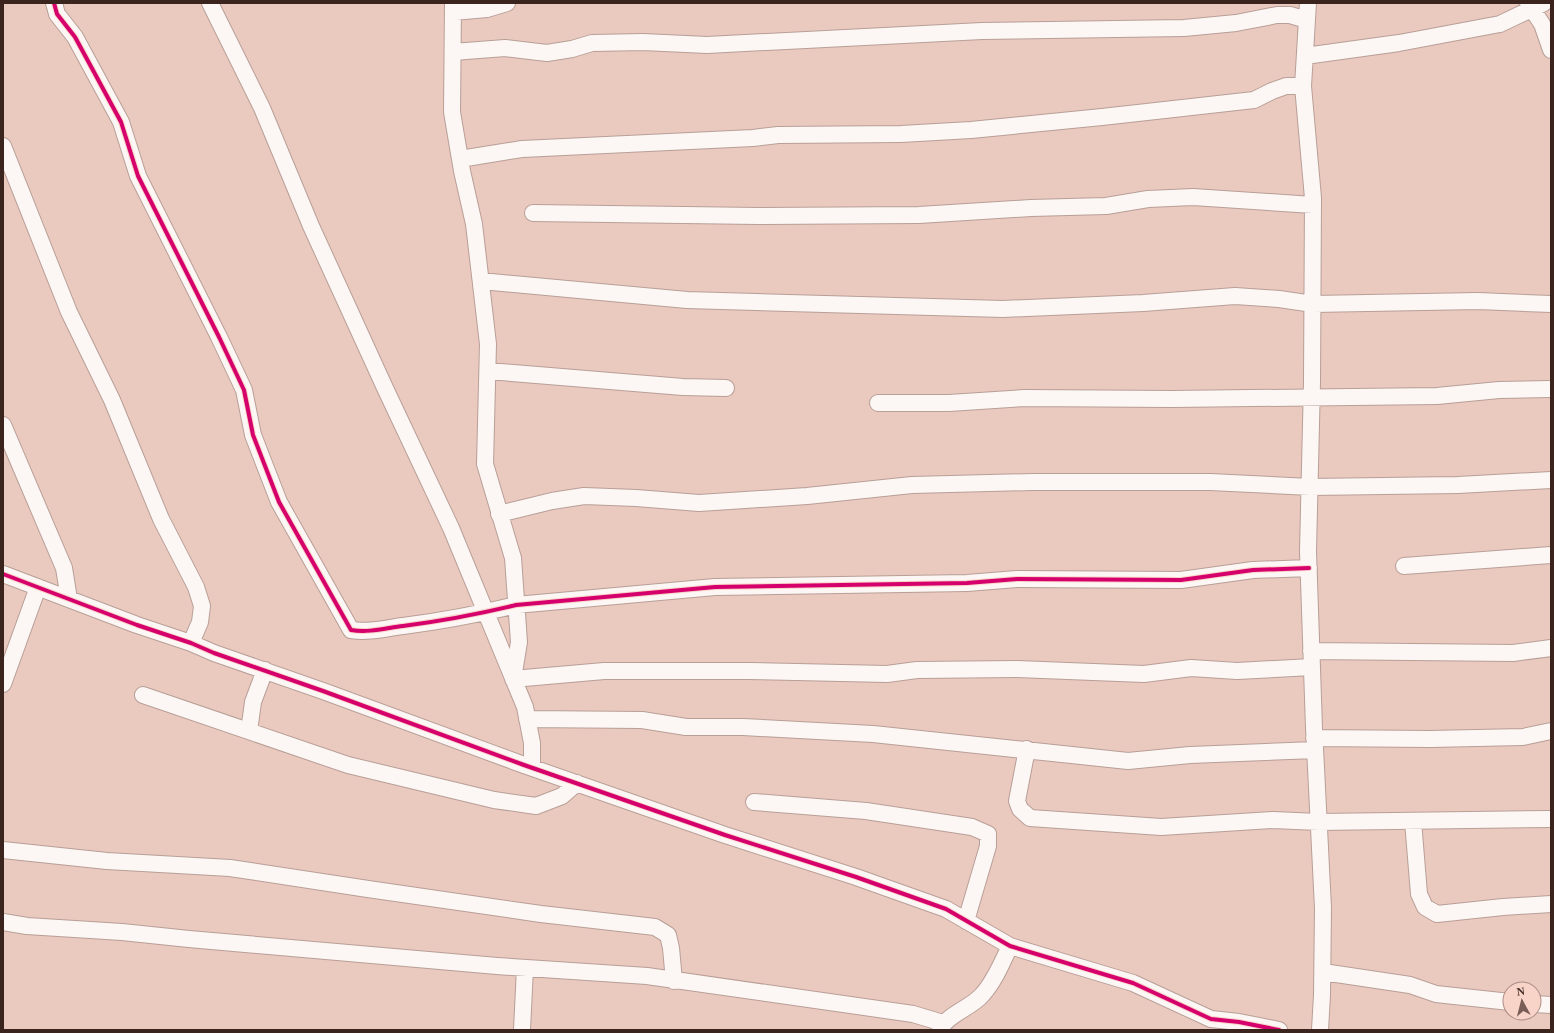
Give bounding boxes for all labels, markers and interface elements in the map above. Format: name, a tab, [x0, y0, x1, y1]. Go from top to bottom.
north arrow	[1502, 981, 1542, 1021]
text: N	[1516, 985, 1526, 998]

